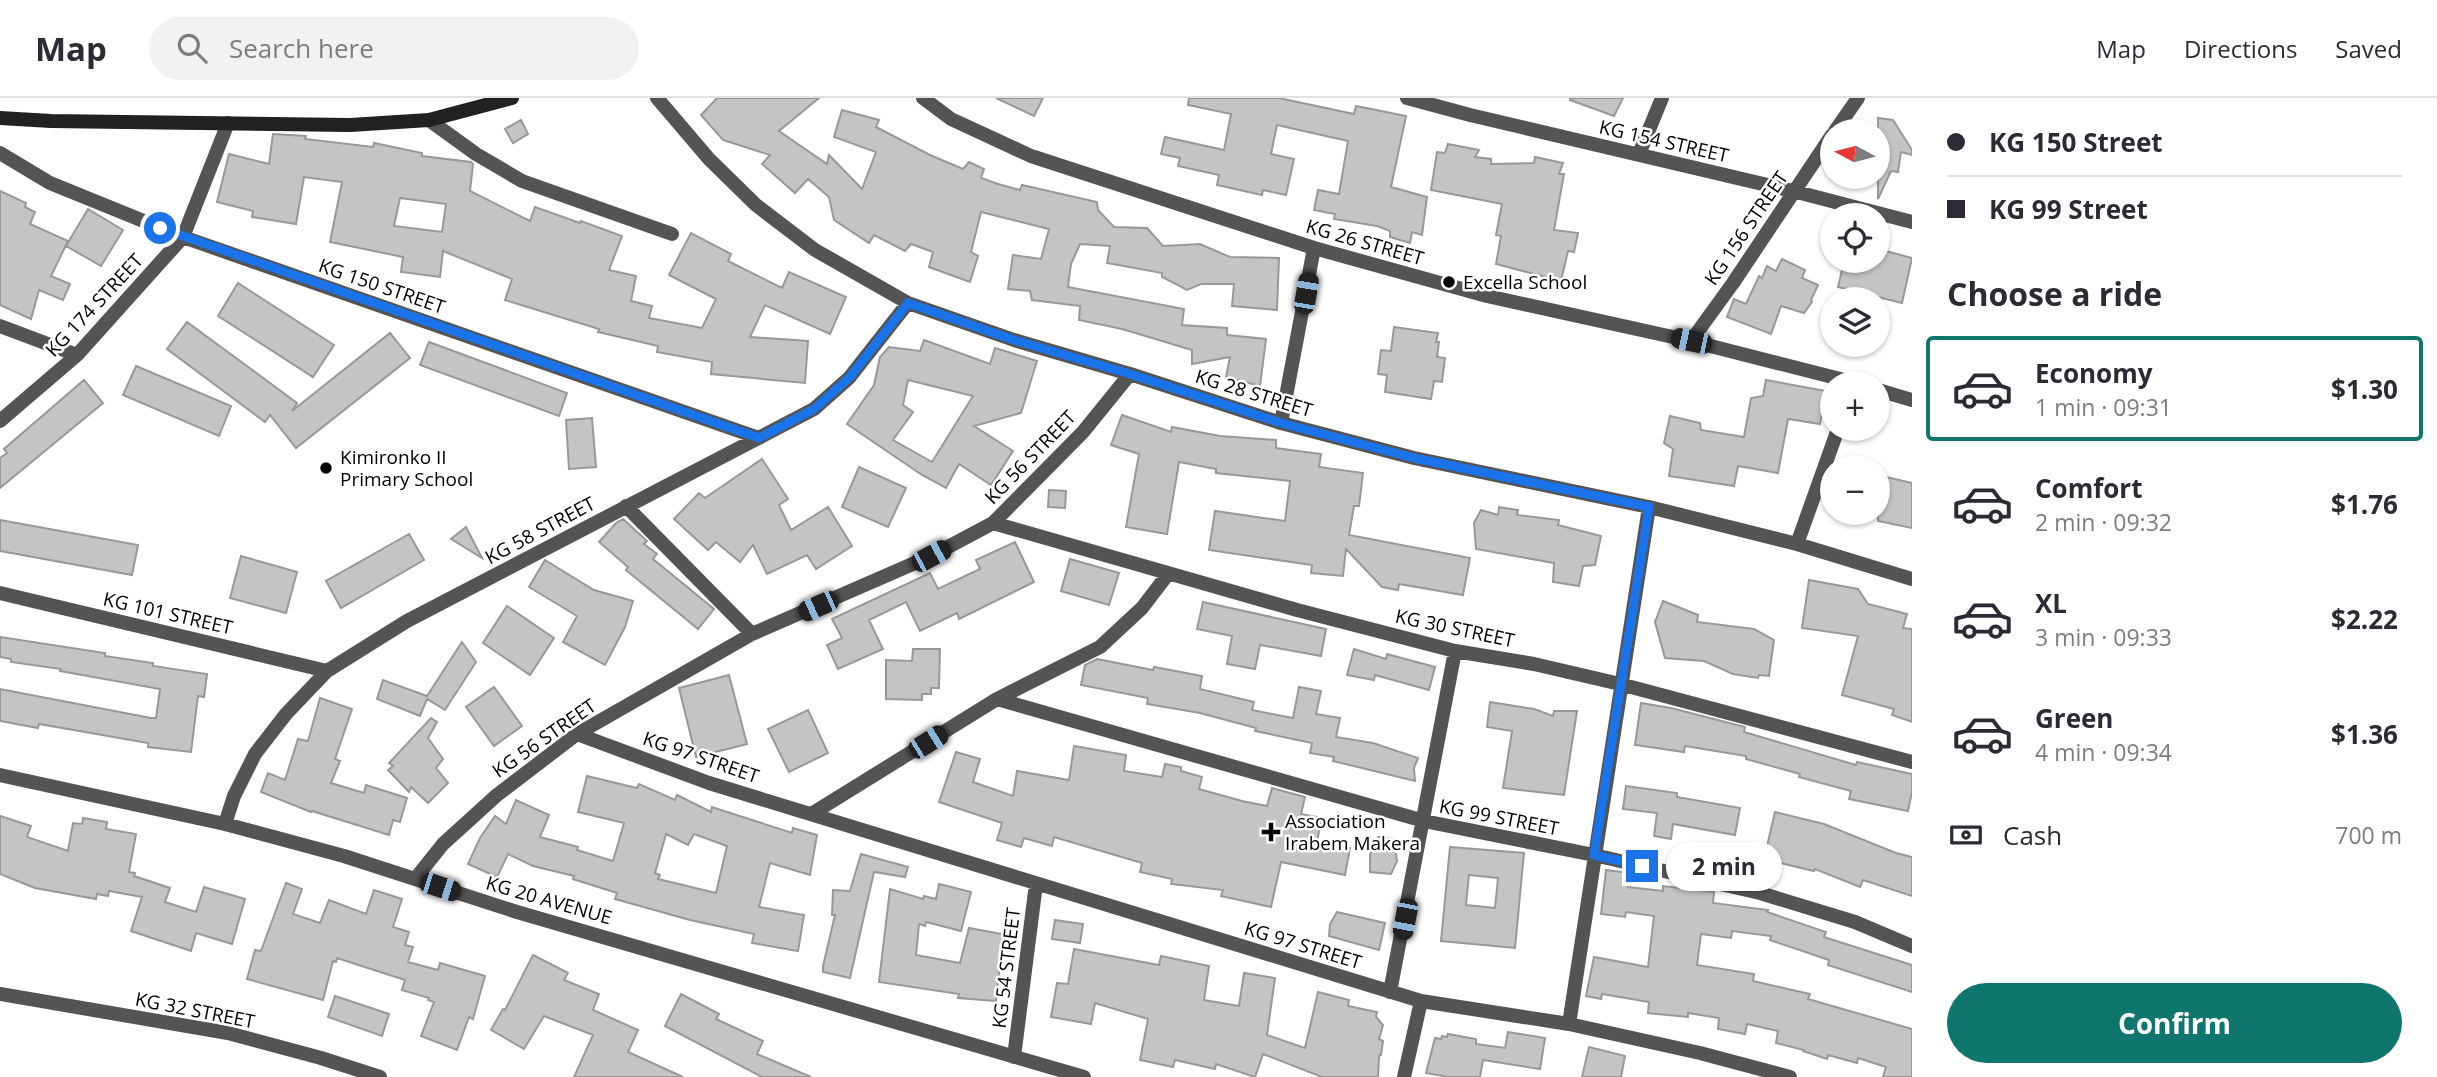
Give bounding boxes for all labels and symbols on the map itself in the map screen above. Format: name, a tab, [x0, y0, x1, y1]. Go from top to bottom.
street label: KG 154 STREET	[1597, 113, 1732, 169]
north arrow	[1820, 119, 1890, 189]
street label: KG 156 STREET	[1698, 166, 1794, 290]
route start	[144, 212, 176, 244]
street label: KG 26 STREET	[1303, 213, 1427, 271]
street label: KG 174 STREET	[39, 247, 149, 362]
street label: KG 150 STREET	[315, 252, 449, 320]
place label: Excella School	[1463, 269, 1587, 295]
car	[1293, 270, 1320, 316]
marker: Excella School	[1441, 274, 1457, 290]
car	[1669, 326, 1714, 356]
street label: KG 28 STREET	[1192, 363, 1316, 423]
street label: KG 56 STREET	[979, 404, 1082, 510]
place label: Kimironko II Primary School	[340, 444, 473, 492]
marker: Kimironko II Primary School	[318, 460, 334, 476]
street label: KG 58 STREET	[480, 490, 600, 570]
car	[908, 537, 955, 575]
street label: KG 101 STREET	[101, 585, 236, 641]
car	[795, 588, 842, 624]
street label: KG 30 STREET	[1393, 603, 1518, 653]
street label: KG 56 STREET	[487, 692, 602, 783]
car	[905, 722, 952, 762]
street label: KG 97 STREET	[639, 725, 763, 789]
street label: KG 99 STREET	[1437, 793, 1562, 841]
place label: Association Irabem Makera	[1285, 808, 1420, 856]
marker: Association Irabem Makera	[1263, 824, 1279, 840]
callout: 2 min	[1666, 842, 1782, 890]
route end	[1626, 850, 1658, 882]
street label: KG 20 AVENUE	[483, 870, 615, 930]
car	[417, 871, 464, 903]
car	[1391, 896, 1420, 942]
street label: KG 54 STREET	[986, 906, 1026, 1030]
street label: KG 97 STREET	[1241, 915, 1365, 975]
street label: KG 32 STREET	[133, 986, 258, 1034]

